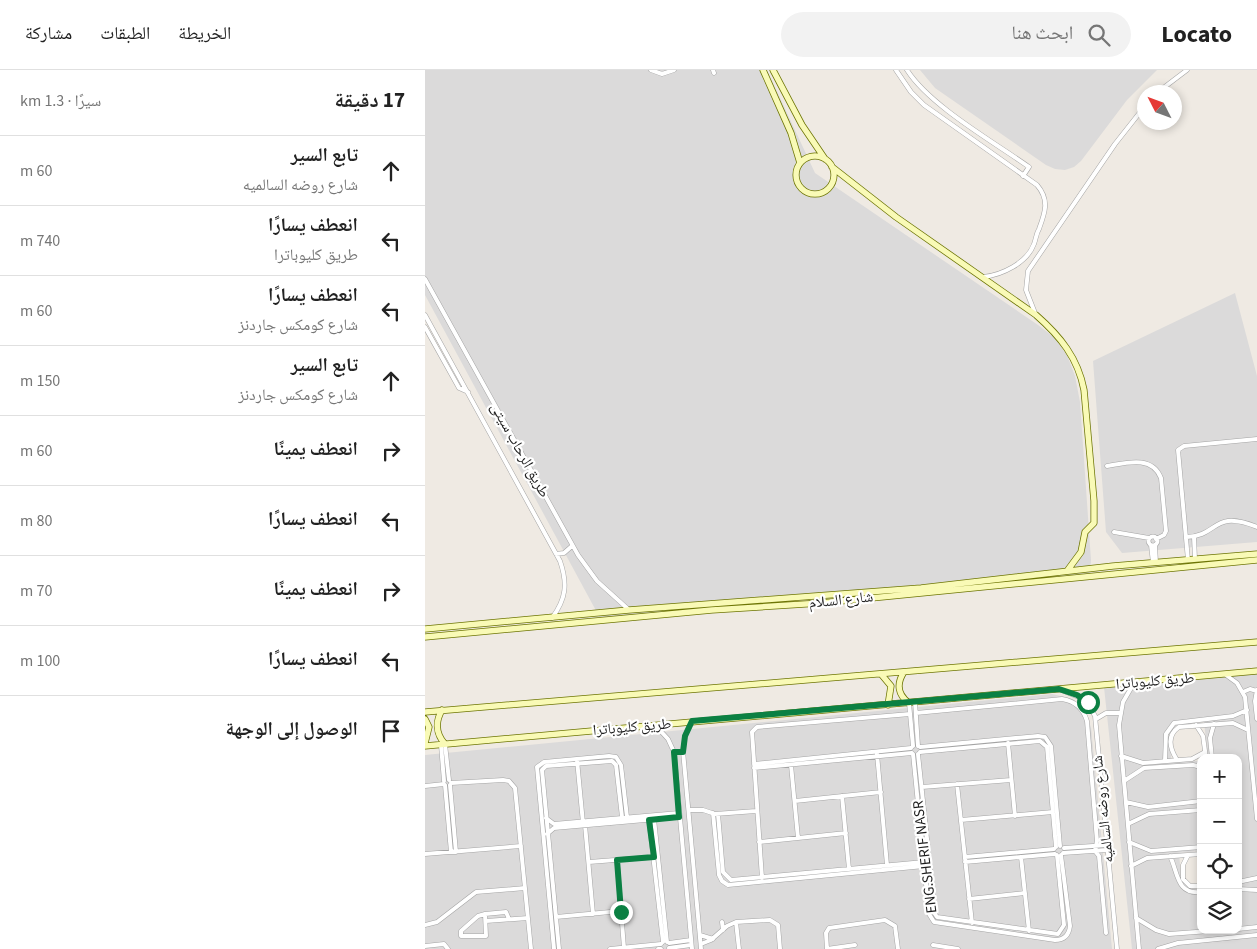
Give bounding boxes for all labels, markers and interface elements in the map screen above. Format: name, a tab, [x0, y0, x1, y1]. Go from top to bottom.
search box	[781, 12, 1131, 57]
text: Locato	[1161, 17, 1232, 52]
text: ابحث هنا	[1012, 20, 1073, 47]
text: مشاركة	[25, 21, 72, 46]
text: الطبقات	[100, 21, 150, 46]
text: الخريطة	[178, 21, 231, 46]
icon: search	[1085, 21, 1113, 49]
text: 17 دقيقة	[335, 85, 405, 115]
north arrow	[1137, 85, 1182, 130]
text: سيرًا · 1.3 km	[20, 90, 101, 112]
text: تابع السير	[291, 142, 358, 169]
icon: ahead	[377, 157, 405, 185]
text: 60 m	[20, 160, 52, 182]
text: شارع روضه السالميه	[243, 174, 358, 196]
text: انعطف يسارًا	[268, 212, 358, 239]
icon: left	[377, 227, 405, 255]
text: 740 m	[20, 230, 60, 252]
text: طريق كليوباترا	[274, 244, 358, 266]
text: انعطف يسارًا	[268, 282, 358, 309]
icon: left	[377, 297, 405, 325]
text: 60 m	[20, 300, 52, 322]
text: شارع كومكس جاردنز	[238, 314, 358, 336]
text: تابع السير	[291, 352, 358, 379]
icon: ahead	[377, 367, 405, 395]
text: 150 m	[20, 370, 60, 392]
text: شارع كومكس جاردنز	[238, 384, 358, 406]
street label: طريق الرحاب سيتى	[485, 399, 555, 501]
text: انعطف يمينًا	[274, 436, 358, 463]
icon: right	[377, 437, 405, 465]
text: 60 m	[20, 440, 52, 462]
text: انعطف يسارًا	[268, 506, 358, 533]
icon: left	[377, 507, 405, 535]
text: 80 m	[20, 510, 52, 532]
text: انعطف يمينًا	[274, 576, 358, 603]
icon: right	[377, 577, 405, 605]
text: 70 m	[20, 580, 52, 602]
street label: شارع السلام	[808, 586, 874, 614]
text: انعطف يسارًا	[268, 646, 358, 673]
icon: left	[377, 647, 405, 675]
text: 100 m	[20, 650, 60, 672]
street label: طريق كليوباترا	[1115, 667, 1195, 695]
route start	[1077, 691, 1100, 714]
street label: طريق كليوباترا	[592, 713, 672, 741]
text: الوصول إلى الوجهة	[225, 716, 358, 743]
icon: arrive	[377, 717, 405, 745]
street label: شارع روضه السالميه	[1087, 754, 1119, 864]
map controls	[1197, 754, 1242, 934]
button: +	[1197, 754, 1242, 799]
street label: ENG.SHERIF NASR	[908, 799, 942, 915]
button: −	[1197, 799, 1242, 844]
button: locate	[1197, 844, 1242, 889]
button: layers	[1197, 889, 1242, 934]
route end	[610, 901, 633, 924]

